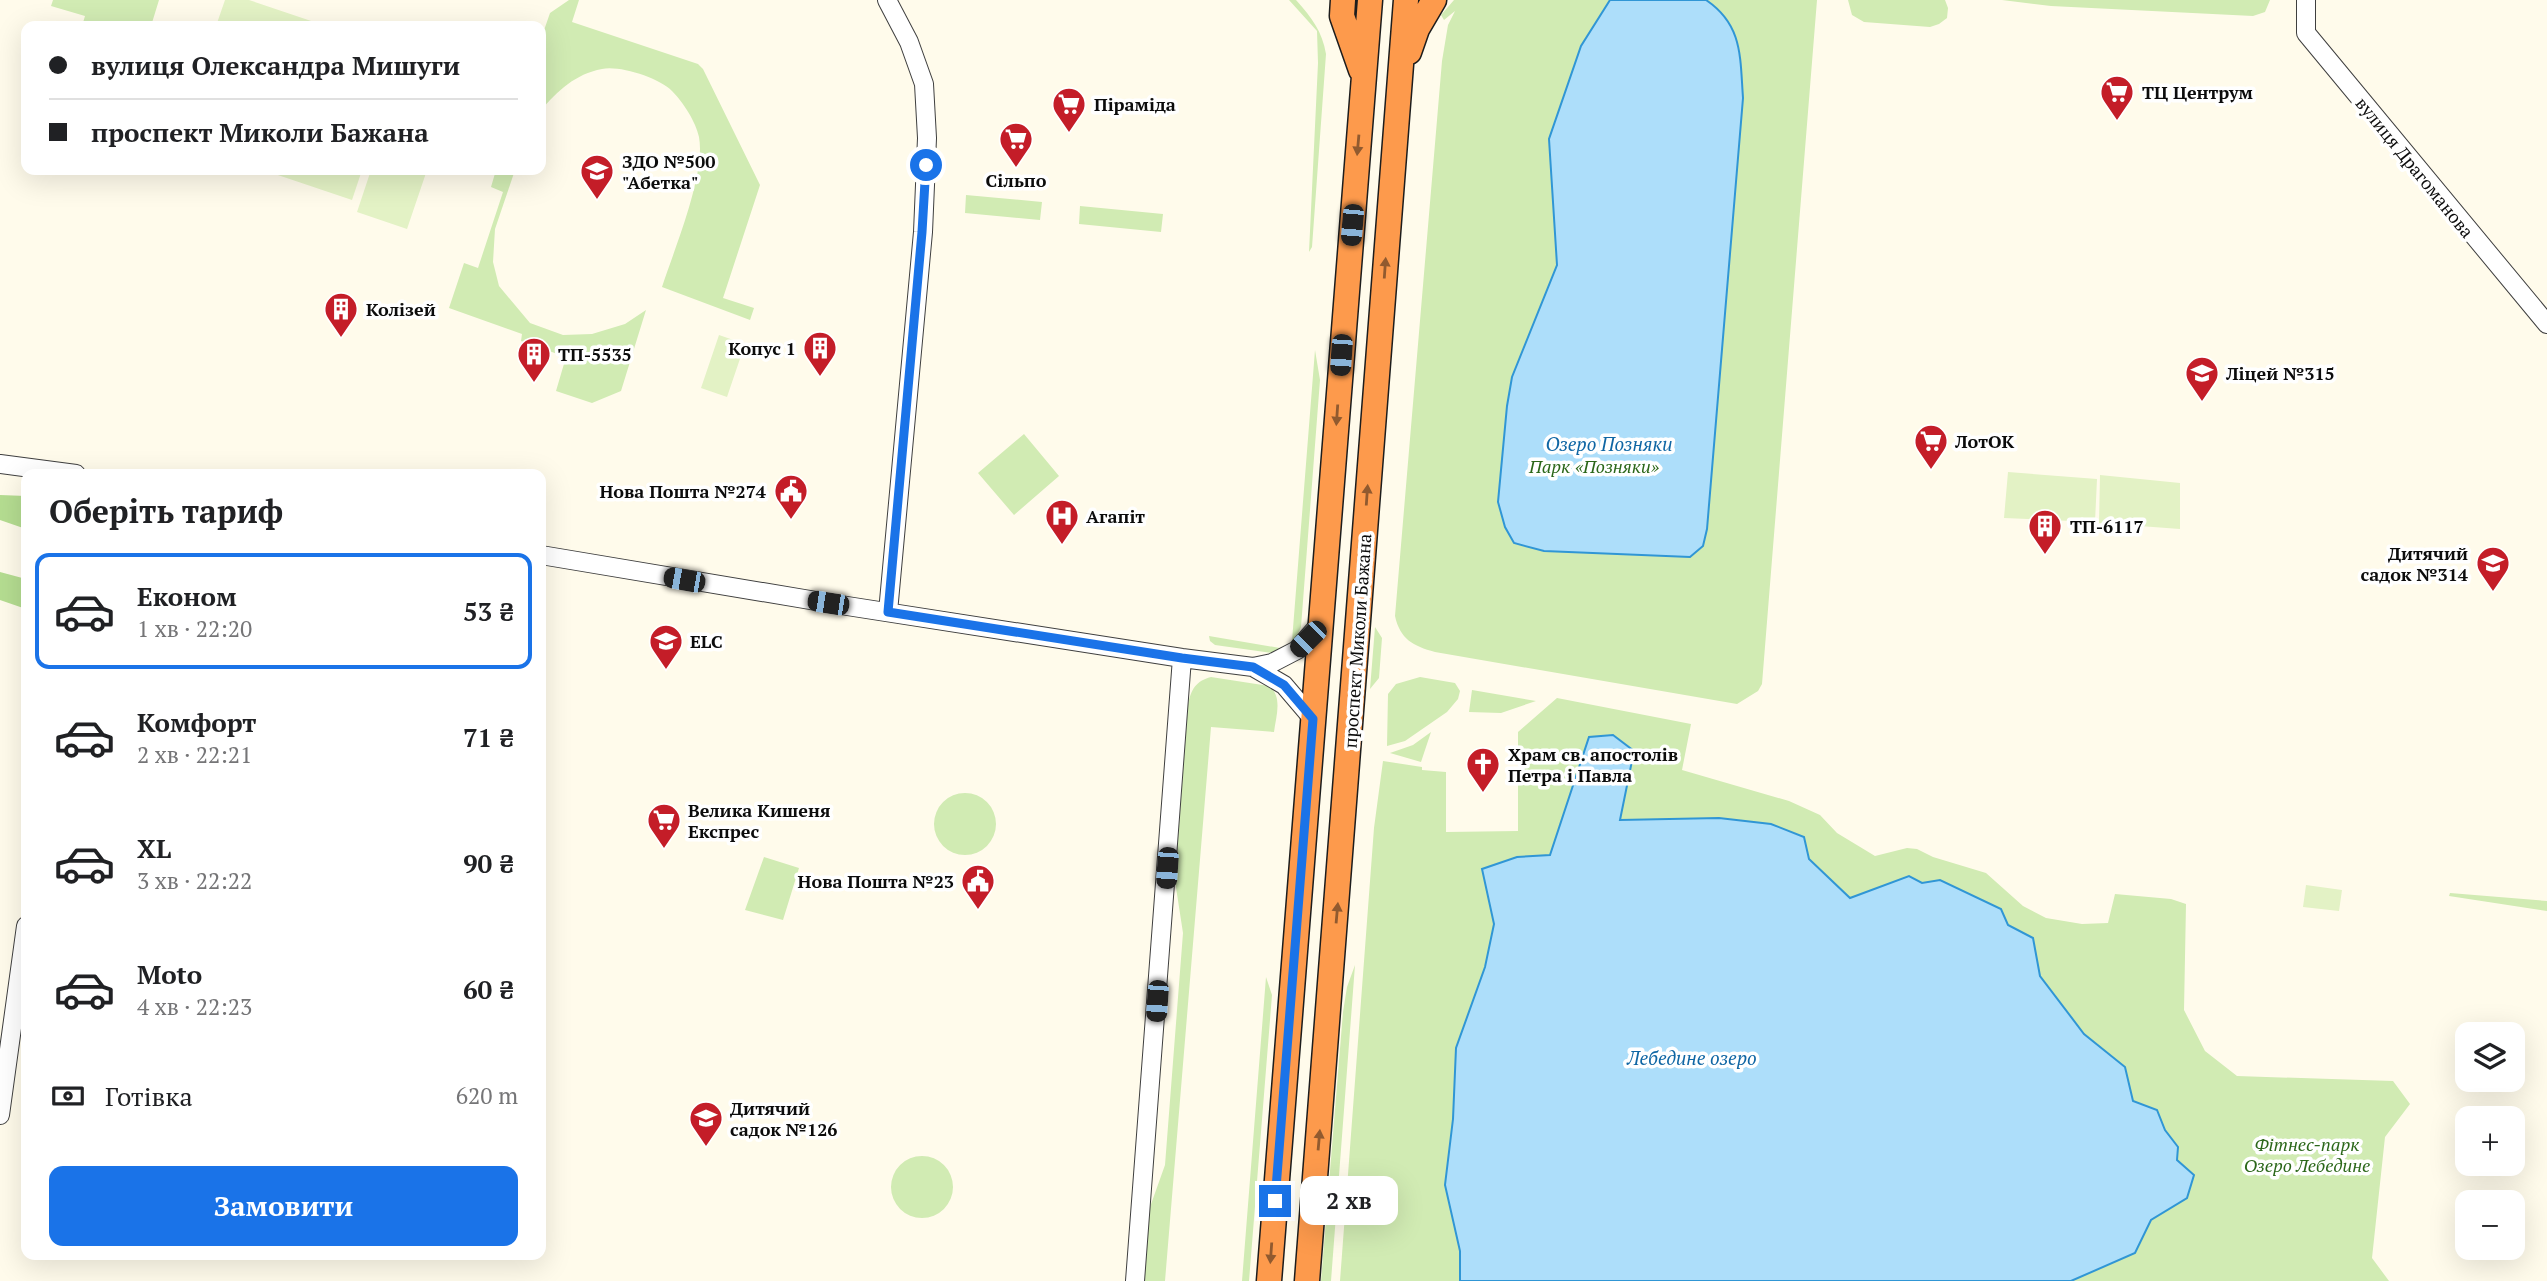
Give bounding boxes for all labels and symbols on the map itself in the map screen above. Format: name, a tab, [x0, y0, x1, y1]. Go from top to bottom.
supermarket icon: ТЦ Центрум	[2098, 73, 2136, 122]
place label: ТЦ Центрум	[2142, 80, 2254, 104]
supermarket icon: Піраміда	[1050, 85, 1088, 134]
street label: вулиця Драгоманова	[2351, 91, 2479, 243]
place label: Піраміда	[1094, 92, 1176, 116]
supermarket icon: Сільпо	[997, 120, 1035, 169]
one-way arrow	[1352, 134, 1363, 156]
place label: ЗДО №500 "Абетка"	[622, 149, 715, 194]
route start	[910, 149, 942, 181]
school or university icon: ЗДО №500 "Абетка"	[578, 152, 616, 201]
place label: Сільпо	[986, 168, 1047, 192]
car	[1340, 203, 1365, 247]
one-way arrow	[1380, 257, 1391, 279]
building icon: Колізей	[322, 290, 360, 339]
place label: Колізей	[366, 297, 436, 321]
building icon: Копус 1	[801, 329, 839, 378]
car	[1330, 333, 1353, 377]
building icon: ТП-5535	[515, 335, 553, 384]
place label: Копус 1	[728, 336, 796, 360]
place label: ТП-5535	[558, 342, 632, 366]
school or university icon: Ліцей №315	[2183, 354, 2221, 403]
place label: Ліцей №315	[2225, 361, 2335, 385]
one-way arrow	[1331, 405, 1342, 427]
supermarket icon: ЛотОК	[1912, 422, 1950, 471]
place label: ЛотОК	[1954, 429, 2014, 453]
water label: Озеро Позняки	[1546, 431, 1672, 456]
park label: Парк «Позняки»	[1528, 454, 1660, 478]
public building icon: Нова Пошта №274	[772, 472, 810, 521]
place label: Нова Пошта №274	[599, 479, 767, 503]
one-way arrow	[1362, 483, 1373, 505]
hospital icon: Агапіт	[1043, 497, 1081, 546]
place label: Агапіт	[1086, 504, 1145, 528]
building icon: ТП-6117	[2026, 507, 2064, 556]
place label: ТП-6117	[2070, 514, 2144, 538]
street label: проспект Миколи Бажана	[1338, 533, 1376, 749]
place label: Дитячий садок №314	[2361, 541, 2469, 586]
school or university icon: Дитячий садок №314	[2474, 544, 2512, 593]
car	[662, 566, 707, 594]
car	[806, 589, 851, 617]
car	[1286, 617, 1331, 661]
school or university icon: ELC	[647, 622, 685, 671]
place label: ELC	[690, 629, 723, 653]
place label: Храм св. апостолів Петра і Павла	[1508, 742, 1678, 787]
church icon: Храм св. апостолів Петра і Павла	[1464, 745, 1502, 794]
place label: Велика Кишеня Експрес	[688, 798, 830, 843]
supermarket icon: Велика Кишеня Експрес	[645, 801, 683, 850]
car	[1156, 846, 1179, 890]
public building icon: Нова Пошта №23	[959, 862, 997, 911]
place label: Нова Пошта №23	[798, 869, 954, 893]
one-way arrow	[1332, 902, 1343, 924]
car	[1146, 979, 1169, 1023]
water label: Лебедине озеро	[1626, 1045, 1757, 1070]
place label: Дитячий садок №126	[730, 1096, 837, 1141]
school or university icon: Дитячий садок №126	[687, 1099, 725, 1148]
one-way arrow	[1314, 1128, 1325, 1150]
park label: Фітнес-парк Озеро Лебедине	[2244, 1132, 2370, 1177]
callout: 2 хв	[1300, 1176, 1398, 1226]
route end	[1259, 1185, 1291, 1217]
one-way arrow	[1265, 1242, 1276, 1264]

